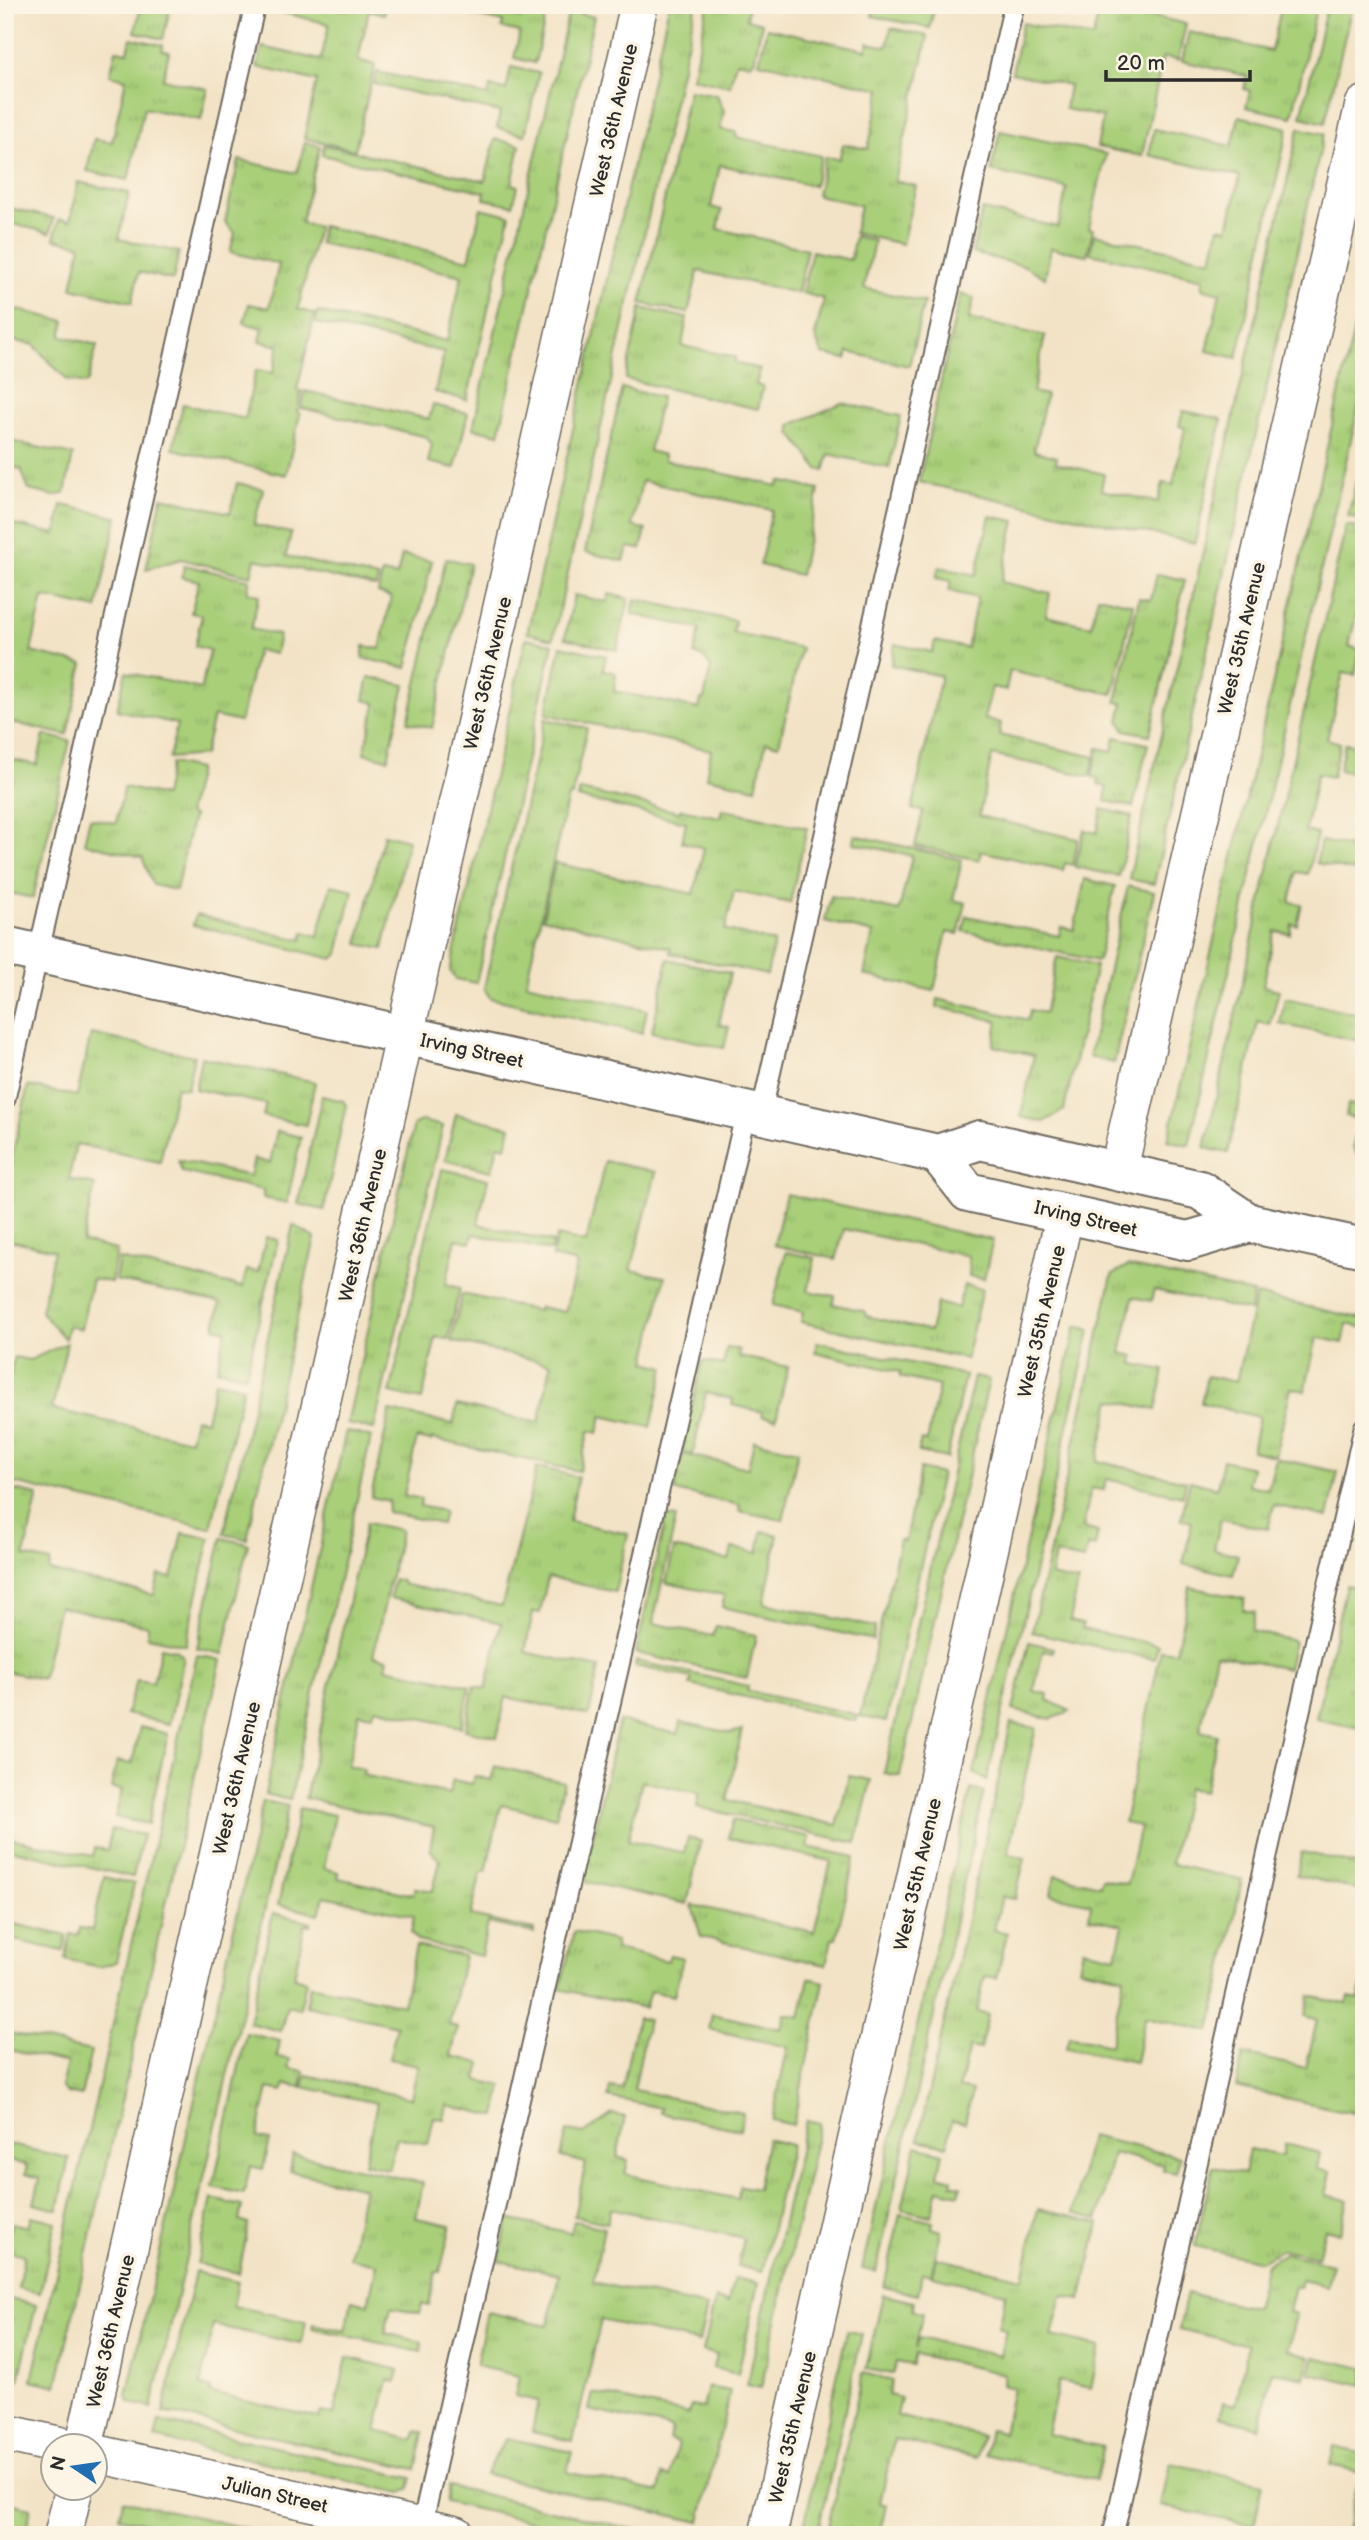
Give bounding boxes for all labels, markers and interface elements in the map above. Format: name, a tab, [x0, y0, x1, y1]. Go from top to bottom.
scale bar	[1106, 38, 1250, 82]
street label: West 36th Avenue	[586, 42, 643, 199]
text: 20 m	[1117, 51, 1165, 76]
street label: West 35th Avenue	[1214, 560, 1271, 717]
street label: West 36th Avenue	[460, 595, 517, 752]
street label: Irving Street	[418, 1029, 526, 1074]
street label: West 36th Avenue	[335, 1147, 392, 1304]
street label: Irving Street	[1032, 1196, 1140, 1243]
street label: West 35th Avenue	[1014, 1243, 1071, 1400]
street label: West 36th Avenue	[209, 1700, 266, 1857]
street label: West 35th Avenue	[890, 1796, 947, 1953]
street label: West 36th Avenue	[83, 2253, 140, 2410]
street label: West 35th Avenue	[765, 2349, 822, 2506]
north arrow	[38, 2432, 108, 2502]
text: N	[46, 2454, 72, 2473]
street label: Julian Street	[220, 2472, 330, 2519]

